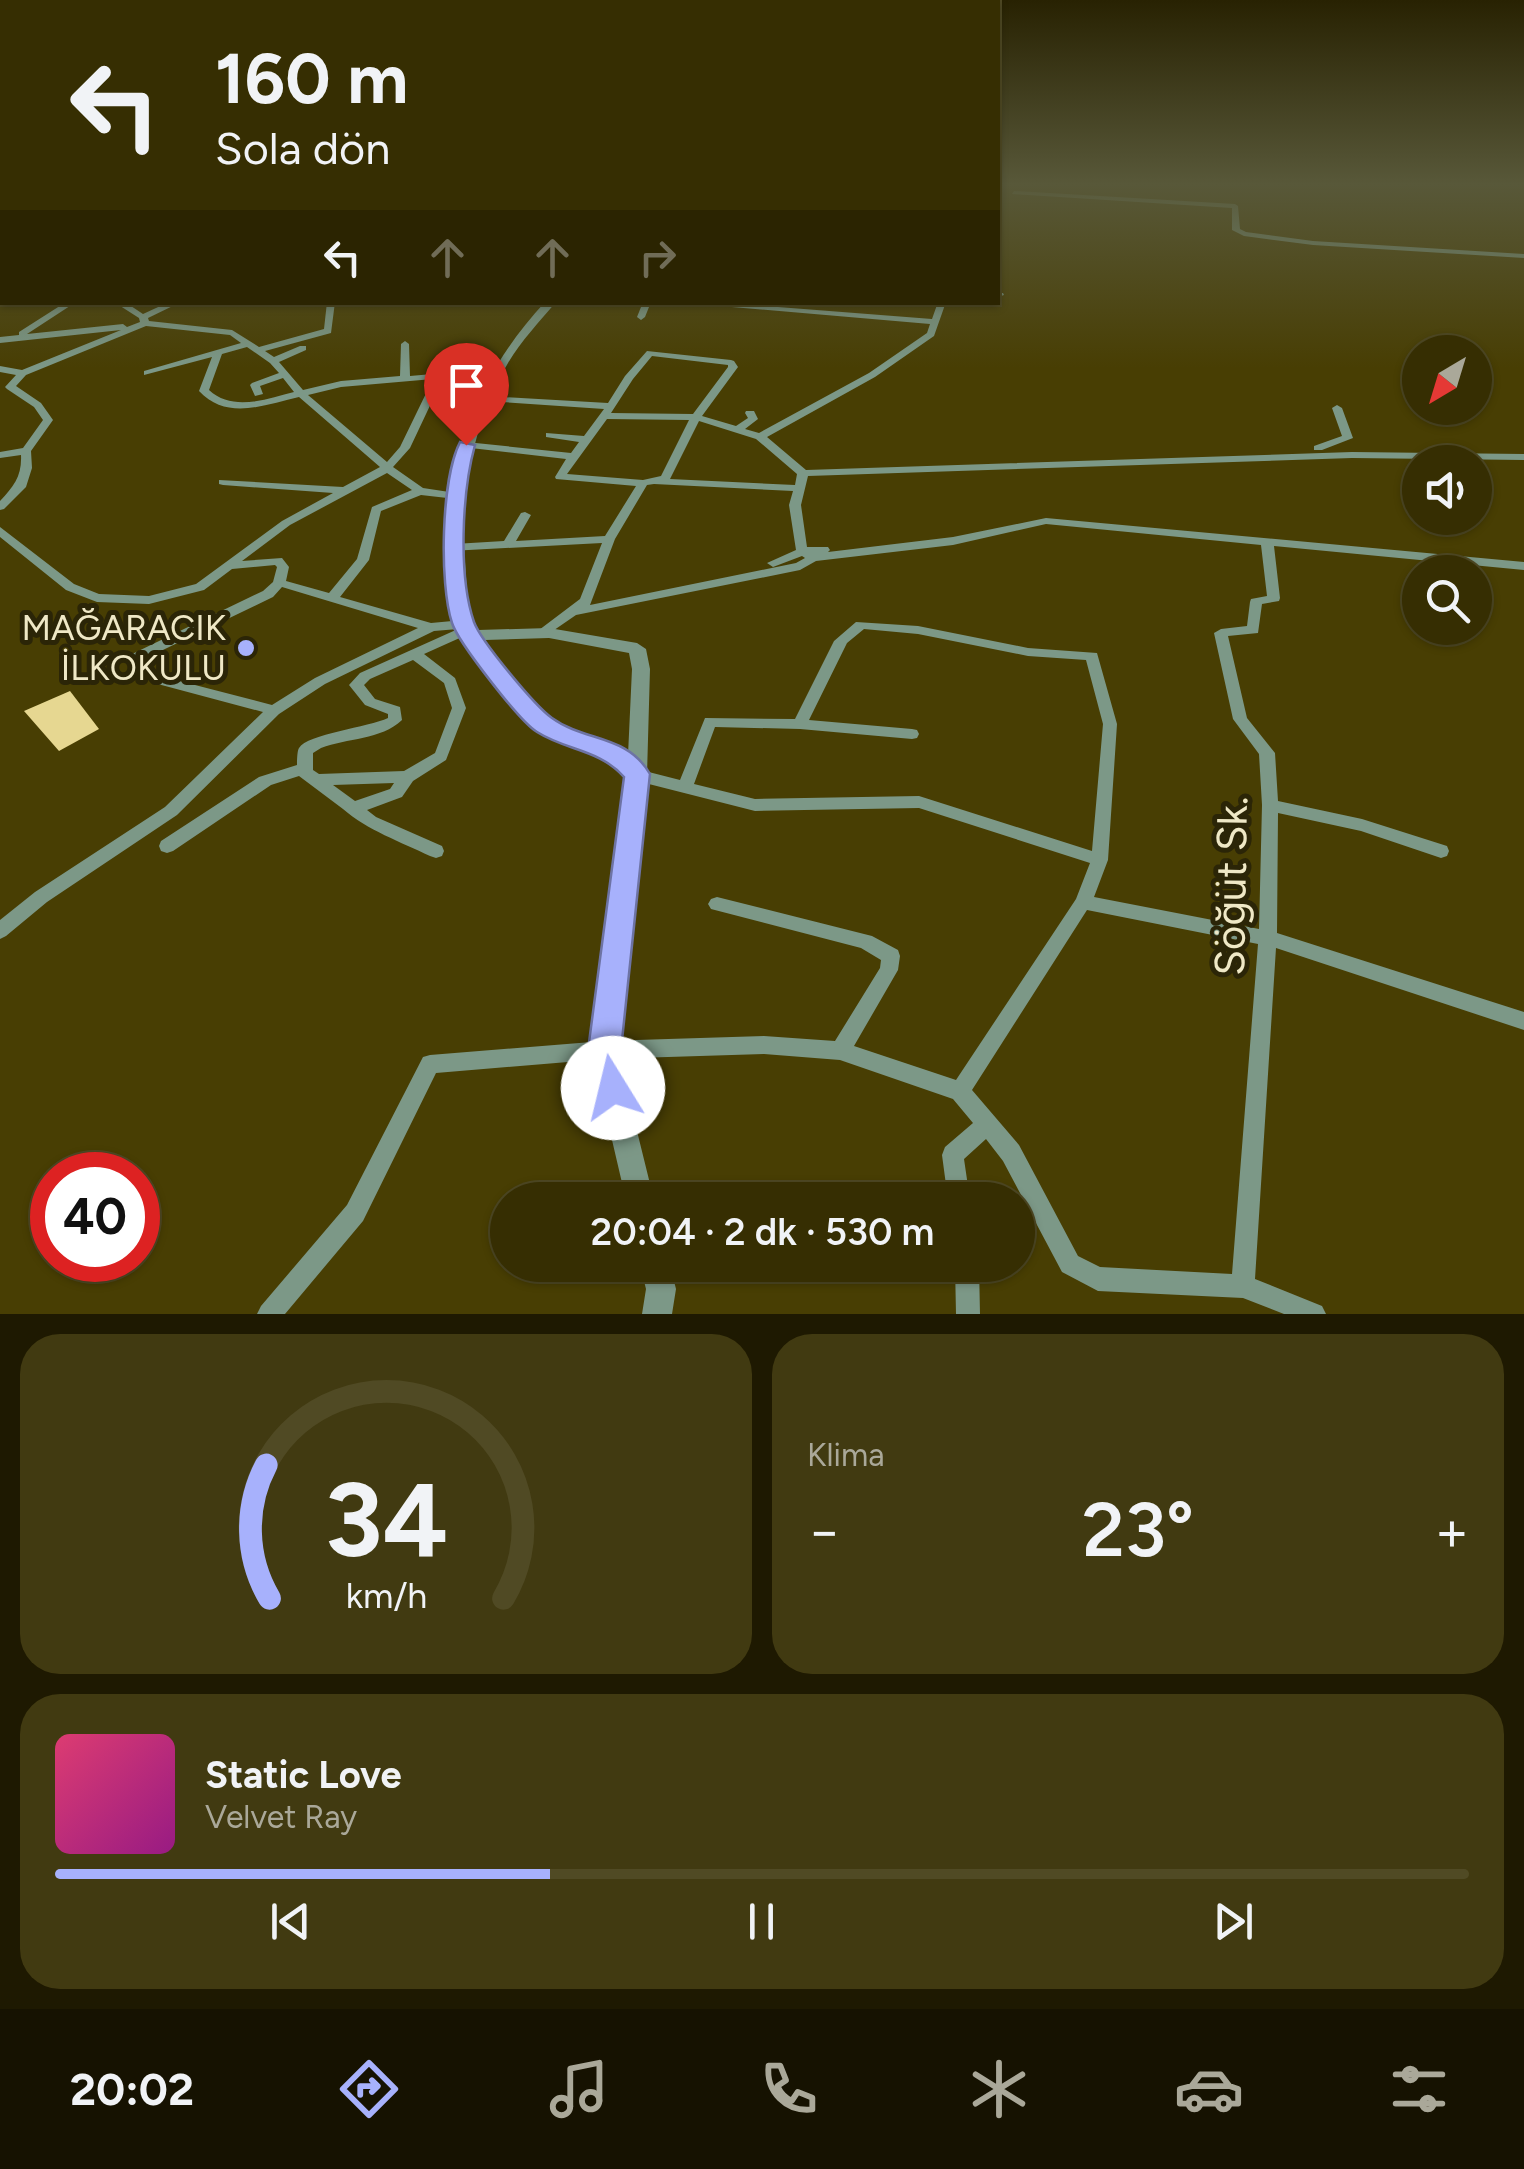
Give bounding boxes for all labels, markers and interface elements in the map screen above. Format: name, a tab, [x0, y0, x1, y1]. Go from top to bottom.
text: 160 m	[215, 36, 408, 121]
icon: left	[50, 40, 180, 170]
text: Sola dön	[215, 121, 390, 175]
icon: left	[315, 230, 370, 285]
icon: ahead	[420, 230, 475, 285]
icon: ahead	[525, 230, 580, 285]
icon: right	[630, 230, 685, 285]
north arrow	[1402, 335, 1492, 425]
map controls	[1402, 335, 1492, 645]
pin	[424, 343, 509, 446]
icon: arrive	[439, 358, 494, 413]
button: sound	[1402, 445, 1492, 535]
button: search	[1402, 555, 1492, 645]
place label: MAĞARACIK İLKOKULU	[21, 607, 227, 689]
marker: MAĞARACIK İLKOKULU	[235, 637, 257, 659]
street label: Söğüt Sk.	[1204, 796, 1258, 976]
position arrow	[561, 1036, 665, 1140]
speed limit sign: 40	[30, 1152, 160, 1282]
text: 20:04 · 2 dk · 530 m	[591, 1209, 934, 1255]
text: Klima	[807, 1436, 885, 1474]
text: 34	[324, 1457, 448, 1582]
text: 23°	[1082, 1485, 1194, 1575]
text: −	[807, 1498, 841, 1564]
text: +	[1435, 1498, 1469, 1564]
text: km/h	[345, 1574, 427, 1617]
text: Static Love	[205, 1752, 402, 1798]
text: Velvet Ray	[205, 1798, 357, 1836]
icon: previous	[263, 1894, 318, 1949]
icon: pause	[734, 1894, 789, 1949]
icon: next	[1206, 1894, 1261, 1949]
icon: directions	[334, 2054, 404, 2124]
icon: music	[544, 2054, 614, 2124]
icon: phone	[754, 2054, 824, 2124]
icon: climate	[964, 2054, 1034, 2124]
icon: car	[1174, 2054, 1244, 2124]
icon: filters	[1384, 2054, 1454, 2124]
text: 20:02	[70, 2062, 194, 2116]

